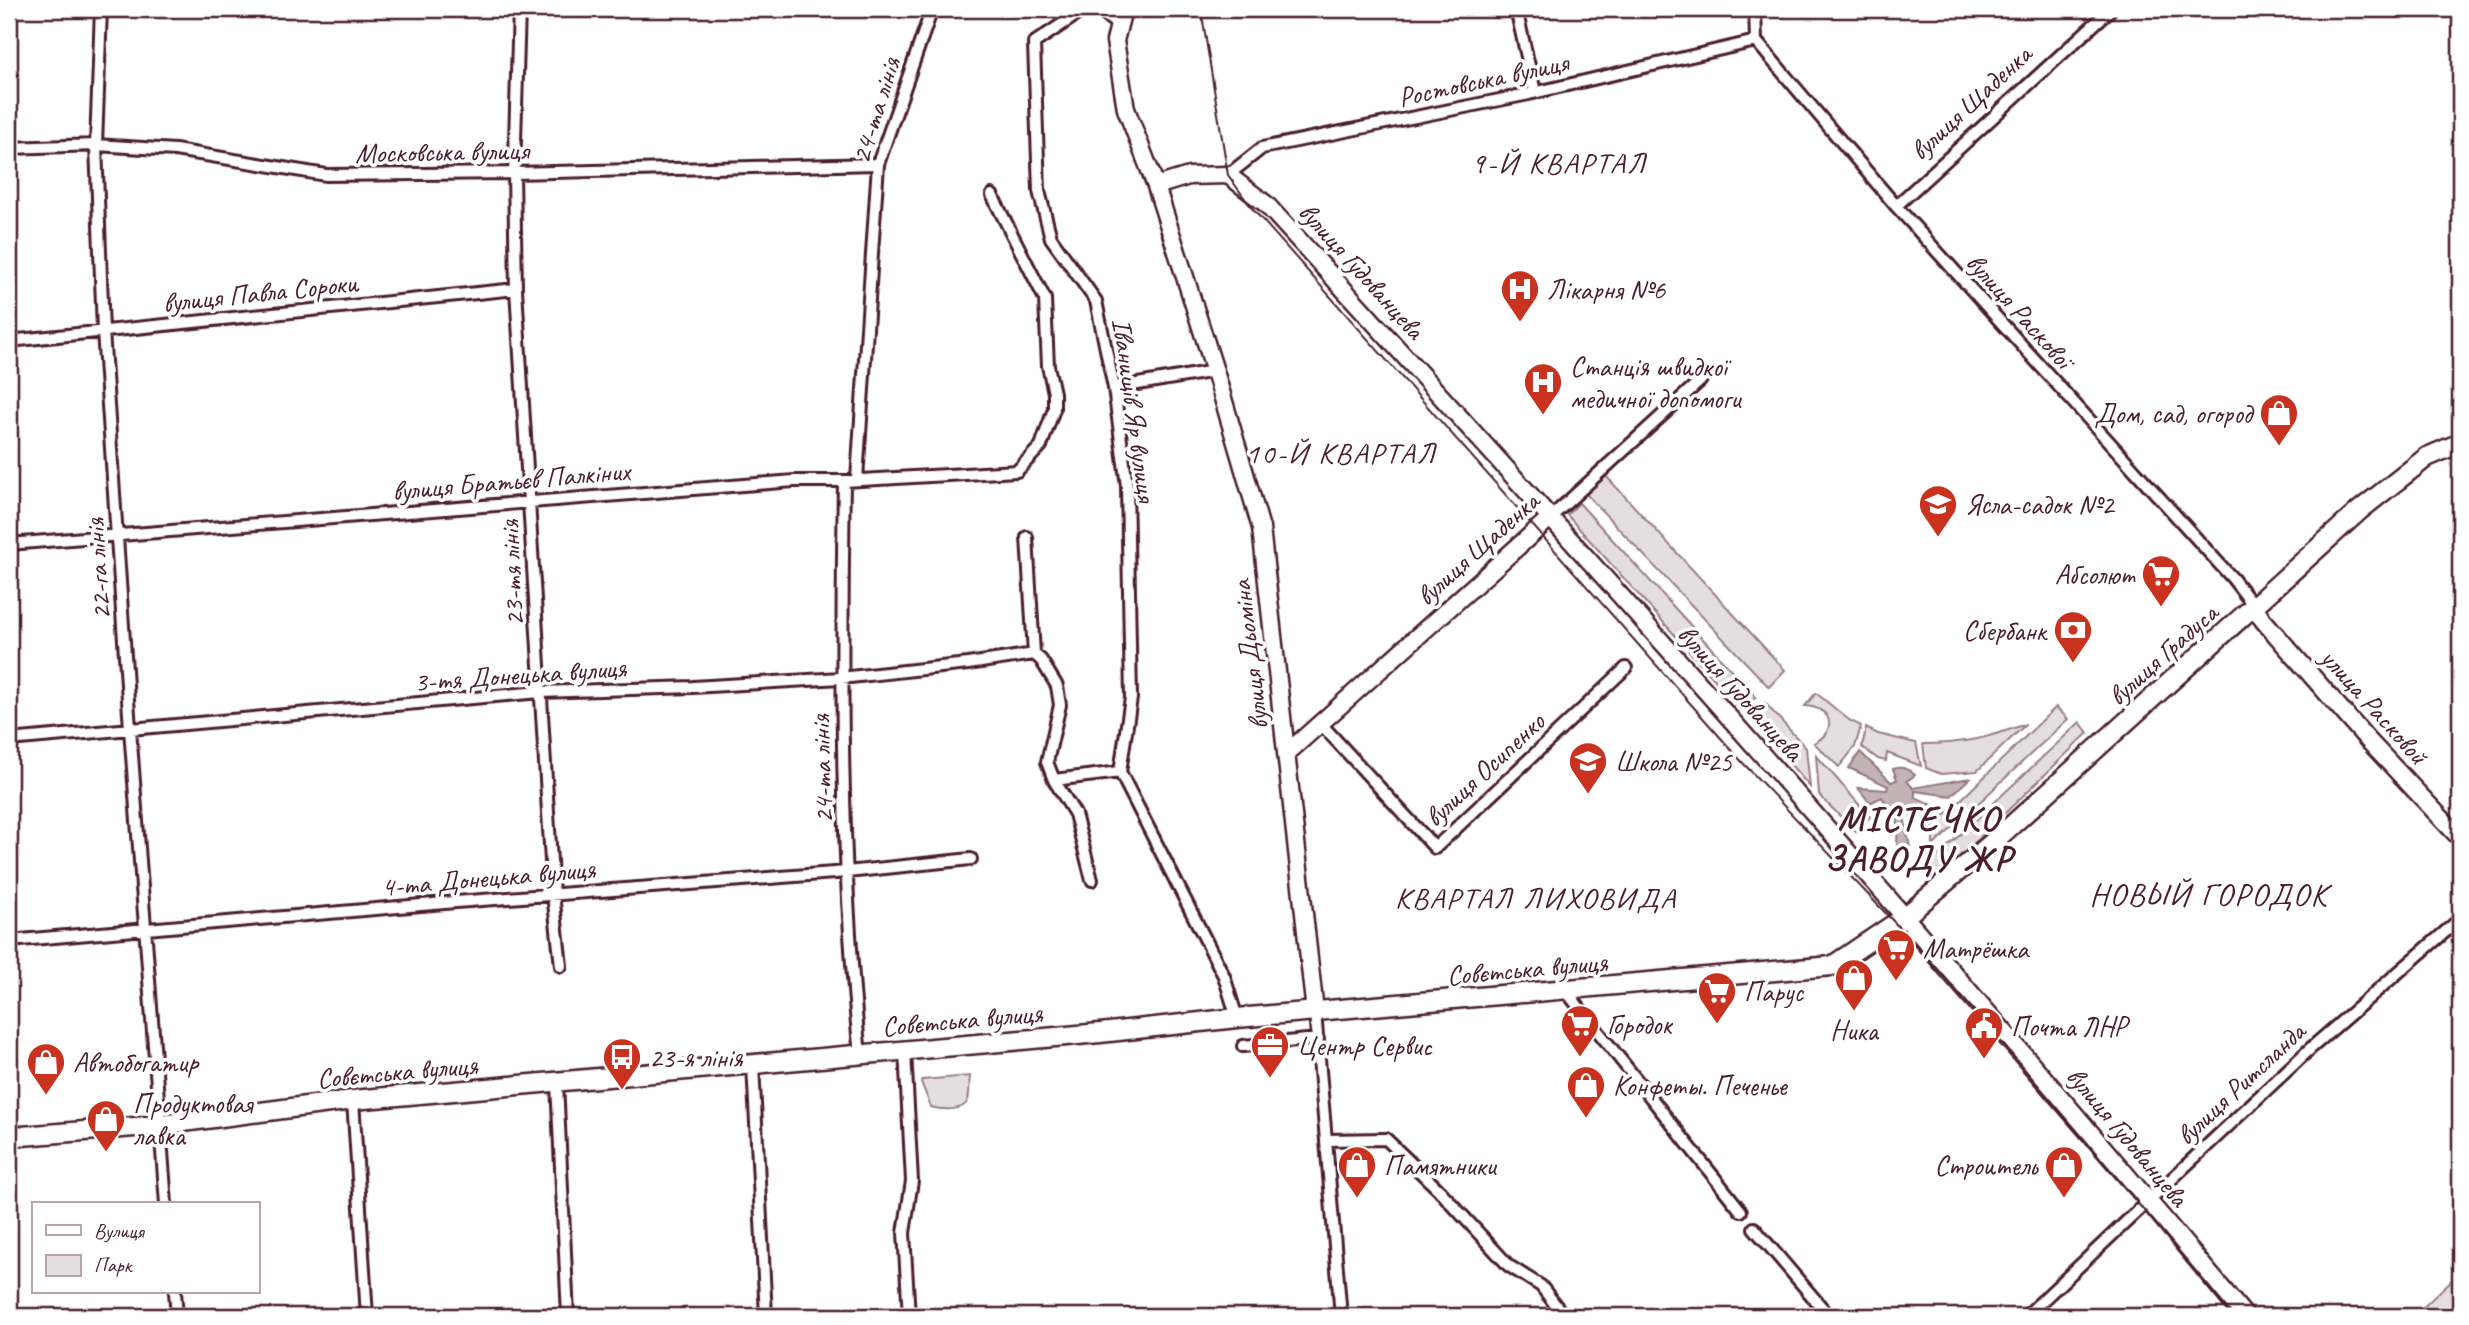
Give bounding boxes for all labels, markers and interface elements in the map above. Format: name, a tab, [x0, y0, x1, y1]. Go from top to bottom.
street label: вулиця Щаденка	[1902, 35, 2040, 168]
street label: Ростовська вулиця	[1395, 44, 1574, 115]
street label: 24-та лінія	[843, 52, 908, 167]
street label: Московська вулиця	[355, 132, 532, 171]
district label: 9-Й КВАРТАЛ	[1471, 144, 1648, 182]
street label: вулиця Гудованцева	[1291, 195, 1433, 347]
street label: вулиця Раскової	[1958, 245, 2084, 379]
street label: вулиця Павла Сороки	[161, 265, 361, 320]
hospital icon: Лікарня №6	[1499, 268, 1541, 323]
place label: Лікарня №6	[1547, 272, 1666, 307]
street label: Іванищів Яр вулиця	[1104, 316, 1165, 506]
place label: Станція швидкої медичної допомоги	[1570, 349, 1742, 416]
hospital icon: Станція швидкої медичної допомоги	[1522, 361, 1564, 416]
shop icon: Дом, сад, огород	[2258, 392, 2300, 447]
place label: Дом, сад, огород	[2094, 396, 2255, 431]
district label: 10-Й КВАРТАЛ	[1245, 434, 1438, 472]
street label: вулиця Братьєв Палкіних	[391, 452, 634, 508]
street label: вулиця Щаденка	[1408, 482, 1548, 613]
school or university icon: Ясла-садок №2	[1917, 483, 1959, 538]
place label: Ясла-садок №2	[1965, 487, 2116, 522]
street label: 22-га лінія	[76, 516, 119, 621]
street label: 23-тя лінія	[491, 518, 532, 627]
supermarket icon: Абсолют	[2140, 553, 2182, 608]
place label: Абсолют	[2055, 557, 2136, 592]
street label: вулиця Дьоміна	[1223, 576, 1276, 732]
street label: вулиця Градуса	[2100, 594, 2227, 713]
bank icon: Сбербанк	[2052, 609, 2094, 664]
place label: Сбербанк	[1963, 613, 2049, 648]
street label: вулиця Гудованцева	[1670, 617, 1812, 769]
street label: улица Расковой	[2312, 639, 2437, 773]
street label: 3-тя Донецька вулиця	[413, 650, 628, 699]
street label: вулиця Осипенко	[1417, 703, 1554, 834]
street label: 24-та лінія	[802, 713, 841, 824]
school or university icon: Школа №25	[1567, 740, 1609, 795]
place label: Школа №25	[1615, 744, 1733, 779]
district label: МІСТЕЧКО ЗАВОДУ ЖР	[1825, 796, 2016, 881]
street label: 4-та Донецька вулиця	[380, 851, 597, 904]
district label: НОВЫЙ ГОРОДОК	[2089, 874, 2333, 915]
district label: КВАРТАЛ ЛИХОВИДА	[1395, 879, 1677, 917]
supermarket icon: Матрёшка	[1875, 927, 1917, 982]
place label: Матрёшка	[1923, 931, 2030, 966]
street label: Совєтська вулиця	[1445, 944, 1610, 993]
shop icon: Ника	[1833, 957, 1875, 1012]
supermarket icon: Парус	[1696, 970, 1738, 1025]
place label: Парус	[1744, 974, 1804, 1009]
street label: Совєтська вулиця	[880, 995, 1045, 1044]
supermarket icon: Городок	[1559, 1003, 1601, 1058]
public building icon: Почта ЛНР	[1963, 1005, 2005, 1060]
place label: Городок	[1607, 1007, 1673, 1042]
place label: Почта ЛНР	[2011, 1009, 2131, 1044]
place label: Ника	[1830, 1013, 1880, 1048]
street label: вулиця Ритсланда	[2168, 1013, 2314, 1152]
office icon: Центр Сервис	[1249, 1024, 1291, 1079]
place label: Центр Сервис	[1297, 1028, 1434, 1063]
bus stop icon: 23-я лінія	[601, 1036, 643, 1091]
place label: 23-я лінія	[649, 1040, 743, 1075]
shop icon: Автобогатир	[25, 1041, 67, 1096]
place label: Автобогатир	[73, 1045, 200, 1080]
street label: Совєтська вулиця	[315, 1047, 480, 1096]
street label: вулиця Гудованцева	[2059, 1059, 2198, 1215]
shop icon: Конфеты. Печенье	[1565, 1064, 1607, 1119]
place label: Конфеты. Печенье	[1613, 1068, 1789, 1103]
place label: Продуктовая лавка	[133, 1086, 254, 1153]
shop icon: Продуктовая лавка	[85, 1098, 127, 1153]
shop icon: Памятники	[1336, 1144, 1378, 1199]
shop icon: Строитель	[2043, 1144, 2085, 1199]
place label: Памятники	[1384, 1148, 1497, 1183]
place label: Строитель	[1934, 1148, 2039, 1183]
legend	[32, 1202, 259, 1294]
text: Вулиця	[94, 1218, 145, 1244]
text: Парк	[94, 1252, 134, 1278]

